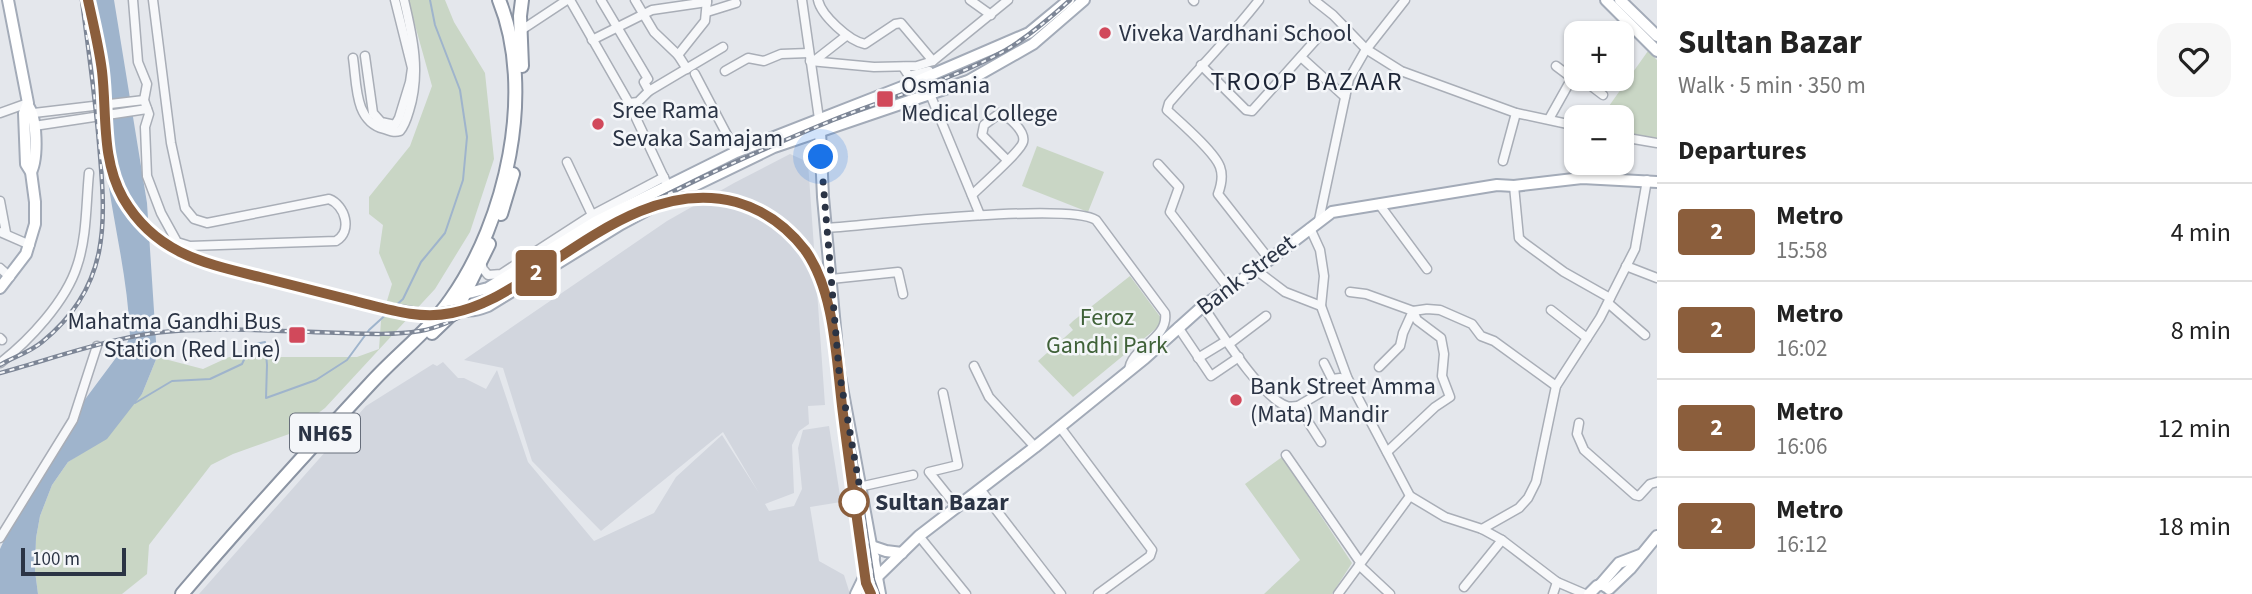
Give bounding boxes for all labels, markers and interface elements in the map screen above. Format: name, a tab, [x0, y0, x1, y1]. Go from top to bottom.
place label: Viveka Vardhani School	[1119, 16, 1352, 51]
text: Sultan Bazar	[1678, 19, 1862, 66]
map controls	[1564, 21, 1634, 175]
button: +	[1564, 21, 1634, 91]
button: heart	[2157, 23, 2231, 97]
marker: Viveka Vardhani School	[1097, 25, 1113, 41]
district label: TROOP BAZAAR	[1210, 63, 1404, 100]
place label: Osmania Medical College	[901, 68, 1058, 131]
text: Walk · 5 min · 350 m	[1678, 69, 1866, 102]
marker: Osmania Medical College	[875, 89, 895, 109]
place label: Sree Rama Sevaka Samajam	[612, 93, 783, 156]
button: −	[1564, 105, 1634, 175]
marker: Sree Rama Sevaka Samajam	[590, 116, 606, 132]
text: Departures	[1678, 132, 1806, 169]
your location	[803, 139, 838, 174]
text: Metro	[1776, 197, 1844, 234]
text: 2	[1710, 214, 1723, 249]
text: 4 min	[2171, 214, 2231, 251]
street label: Bank Street	[1189, 226, 1303, 324]
text: 15:58	[1776, 234, 1827, 267]
line badge: 2	[513, 250, 559, 296]
text: 2	[530, 255, 542, 290]
text: Metro	[1776, 295, 1844, 332]
park label: Feroz Gandhi Park	[1046, 300, 1168, 363]
place label: Mahatma Gandhi Bus Station (Red Line)	[67, 304, 281, 367]
text: 2	[1710, 312, 1723, 347]
text: 8 min	[2171, 312, 2231, 349]
marker: Mahatma Gandhi Bus Station (Red Line)	[287, 325, 307, 345]
text: 16:02	[1776, 332, 1827, 365]
place label: Bank Street Amma (Mata) Mandir	[1250, 369, 1436, 432]
marker: Bank Street Amma (Mata) Mandir	[1228, 392, 1244, 408]
text: Metro	[1776, 393, 1844, 430]
text: 2	[1710, 410, 1723, 445]
text: 12 min	[2158, 410, 2231, 447]
road number: NH65	[290, 414, 360, 452]
text: 16:06	[1776, 430, 1827, 463]
place label: Sultan Bazar	[875, 485, 1009, 520]
marker: Sultan Bazar	[839, 487, 869, 517]
text: Metro	[1776, 491, 1844, 528]
text: 2	[1710, 508, 1723, 543]
text: 18 min	[2158, 508, 2231, 545]
text: 16:12	[1776, 528, 1827, 561]
scale bar	[21, 545, 126, 577]
text: 100 m	[32, 546, 80, 573]

